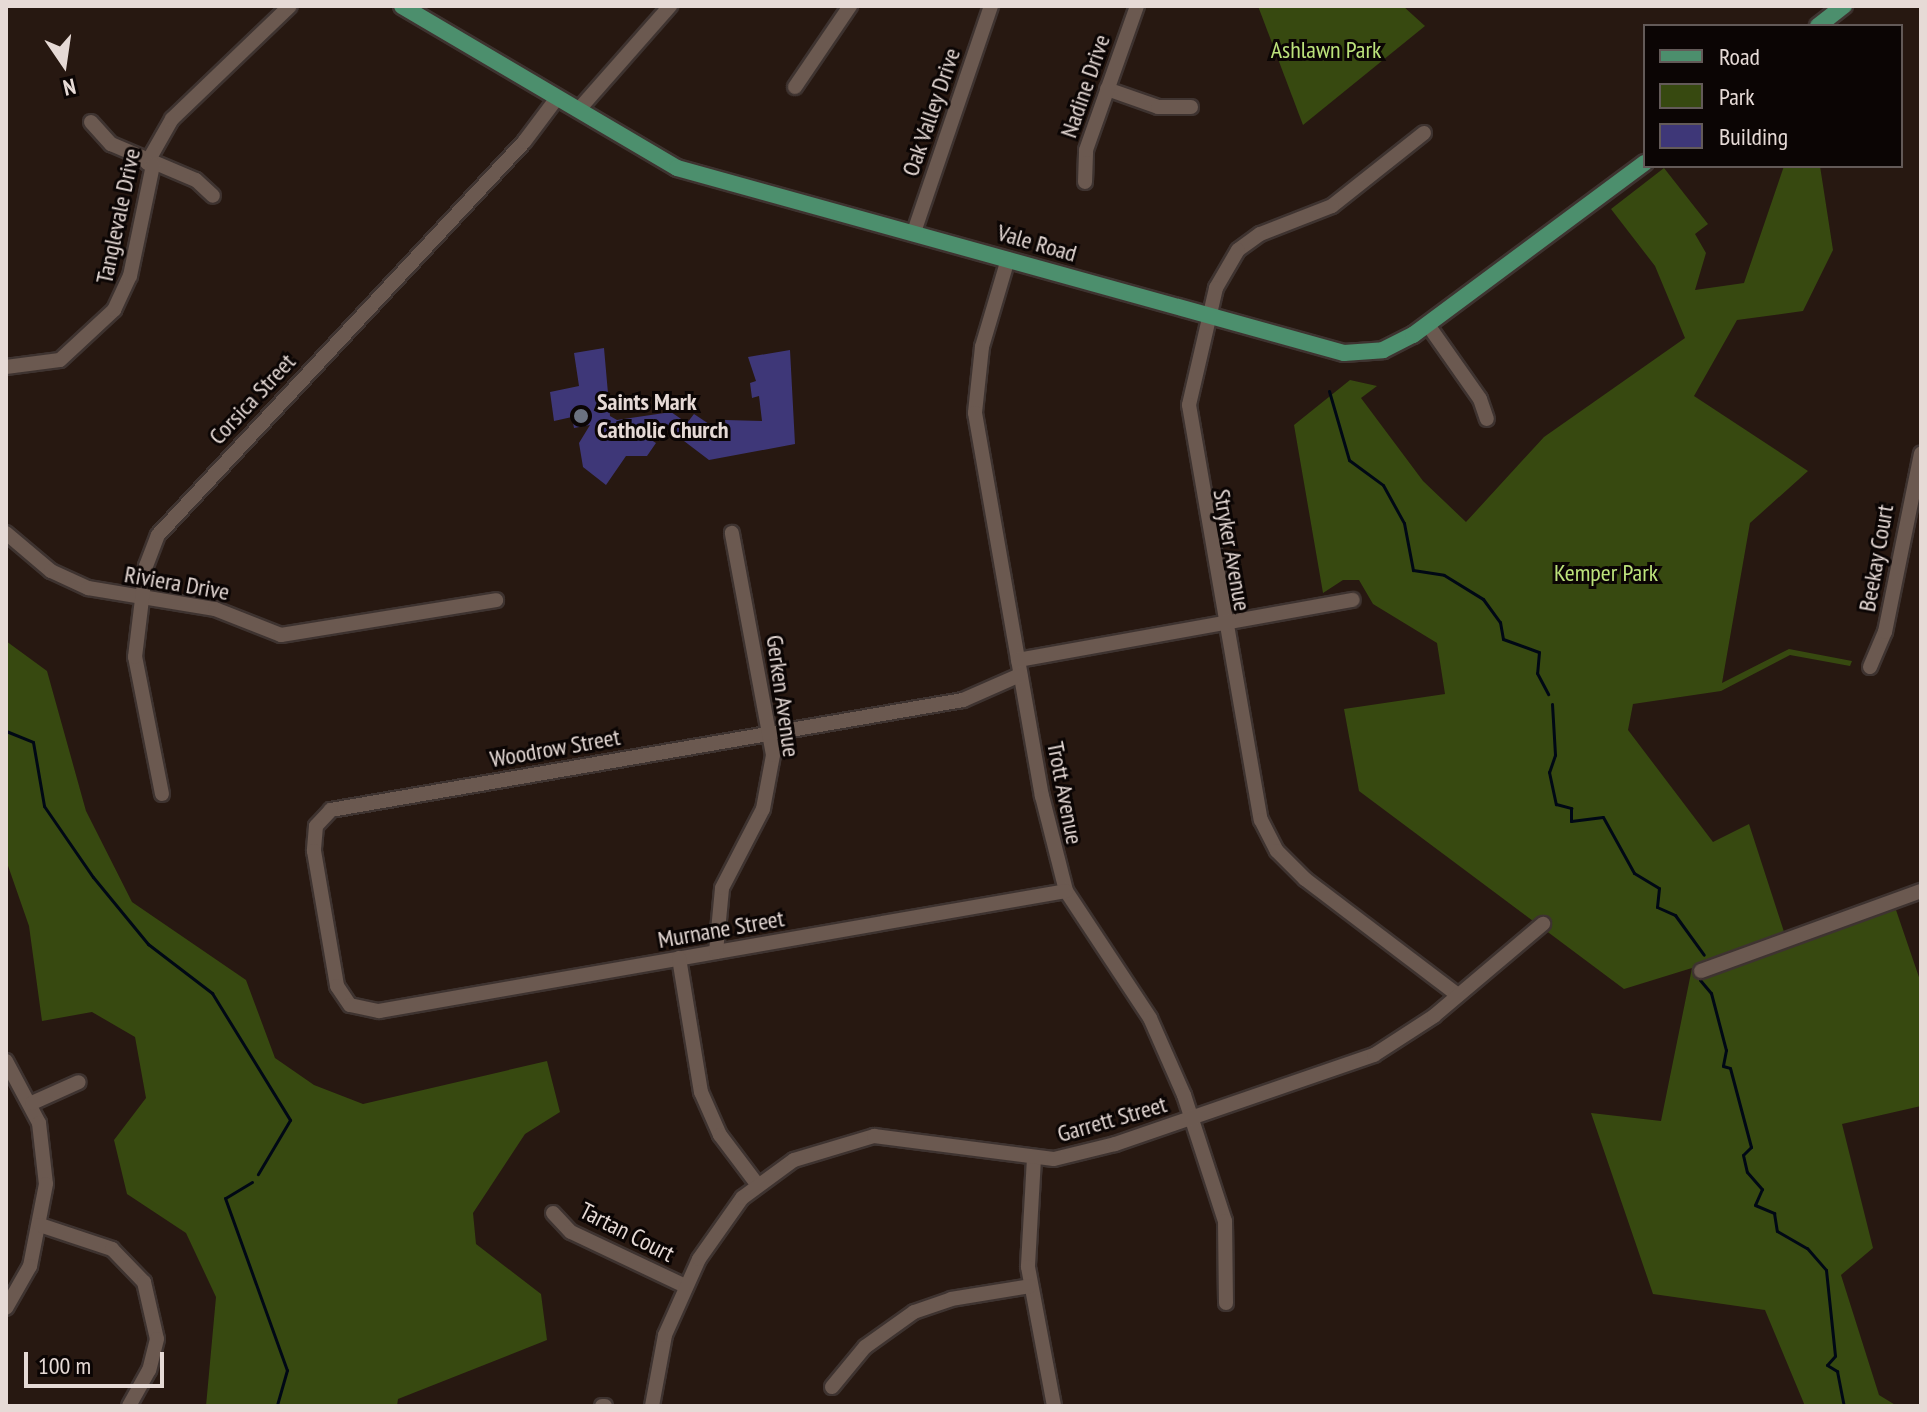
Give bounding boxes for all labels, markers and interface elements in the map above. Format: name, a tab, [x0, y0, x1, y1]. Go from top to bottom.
north arrow	[24, 24, 104, 104]
legend	[1643, 24, 1903, 168]
street label: Nadine Drive	[1054, 31, 1116, 141]
park label: Ashlawn Park	[1271, 36, 1381, 64]
text: Road	[1719, 41, 1760, 72]
street label: Oak Valley Drive	[895, 43, 967, 181]
text: N	[60, 72, 78, 102]
text: Park	[1719, 81, 1755, 112]
text: Building	[1719, 121, 1788, 152]
street label: Tanglevale Drive	[90, 146, 146, 286]
street label: Vale Road	[994, 218, 1080, 268]
street label: Corsica Street	[203, 348, 301, 450]
place label: Saints Mark Catholic Church	[597, 388, 729, 444]
marker: Saints Mark Catholic Church	[572, 407, 590, 425]
street label: Stryker Avenue	[1207, 487, 1257, 613]
street label: Beekay Court	[1852, 502, 1900, 614]
park label: Kemper Park	[1554, 559, 1658, 587]
street label: Riviera Drive	[122, 560, 232, 606]
street label: Gerken Avenue	[760, 633, 806, 759]
street label: Woodrow Street	[487, 722, 623, 774]
street label: Trott Avenue	[1041, 739, 1089, 847]
street label: Murnane Street	[656, 904, 786, 954]
street label: Garrett Street	[1054, 1090, 1170, 1148]
street label: Tartan Court	[575, 1196, 679, 1268]
scale bar	[28, 1336, 168, 1386]
text: 100 m	[38, 1350, 91, 1381]

